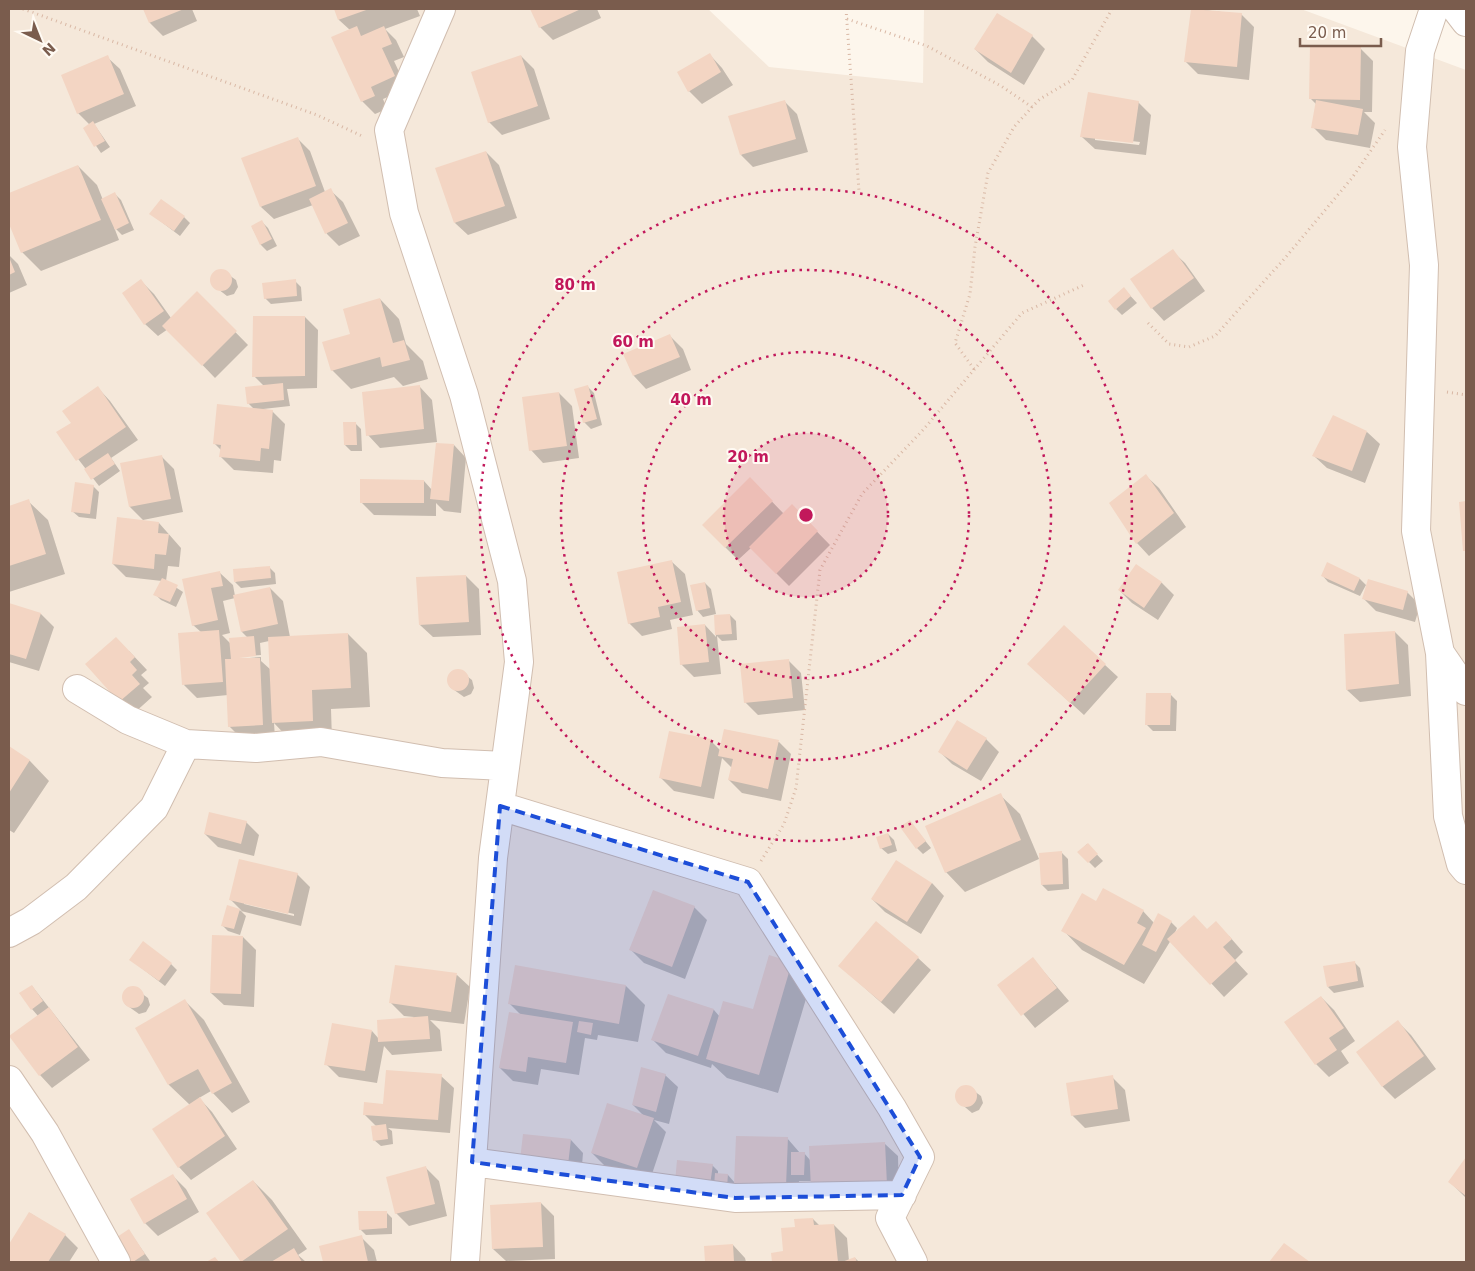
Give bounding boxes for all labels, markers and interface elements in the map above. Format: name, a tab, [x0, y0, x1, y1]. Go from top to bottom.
north arrow	[15, 15, 65, 65]
scale bar	[1300, 15, 1381, 47]
text: 20 m	[1308, 24, 1346, 42]
text: N	[39, 40, 59, 59]
text: 80 m	[554, 276, 596, 294]
text: 60 m	[612, 333, 654, 351]
text: 40 m	[670, 391, 712, 409]
text: 20 m	[727, 448, 769, 466]
centre of rings	[797, 506, 815, 524]

